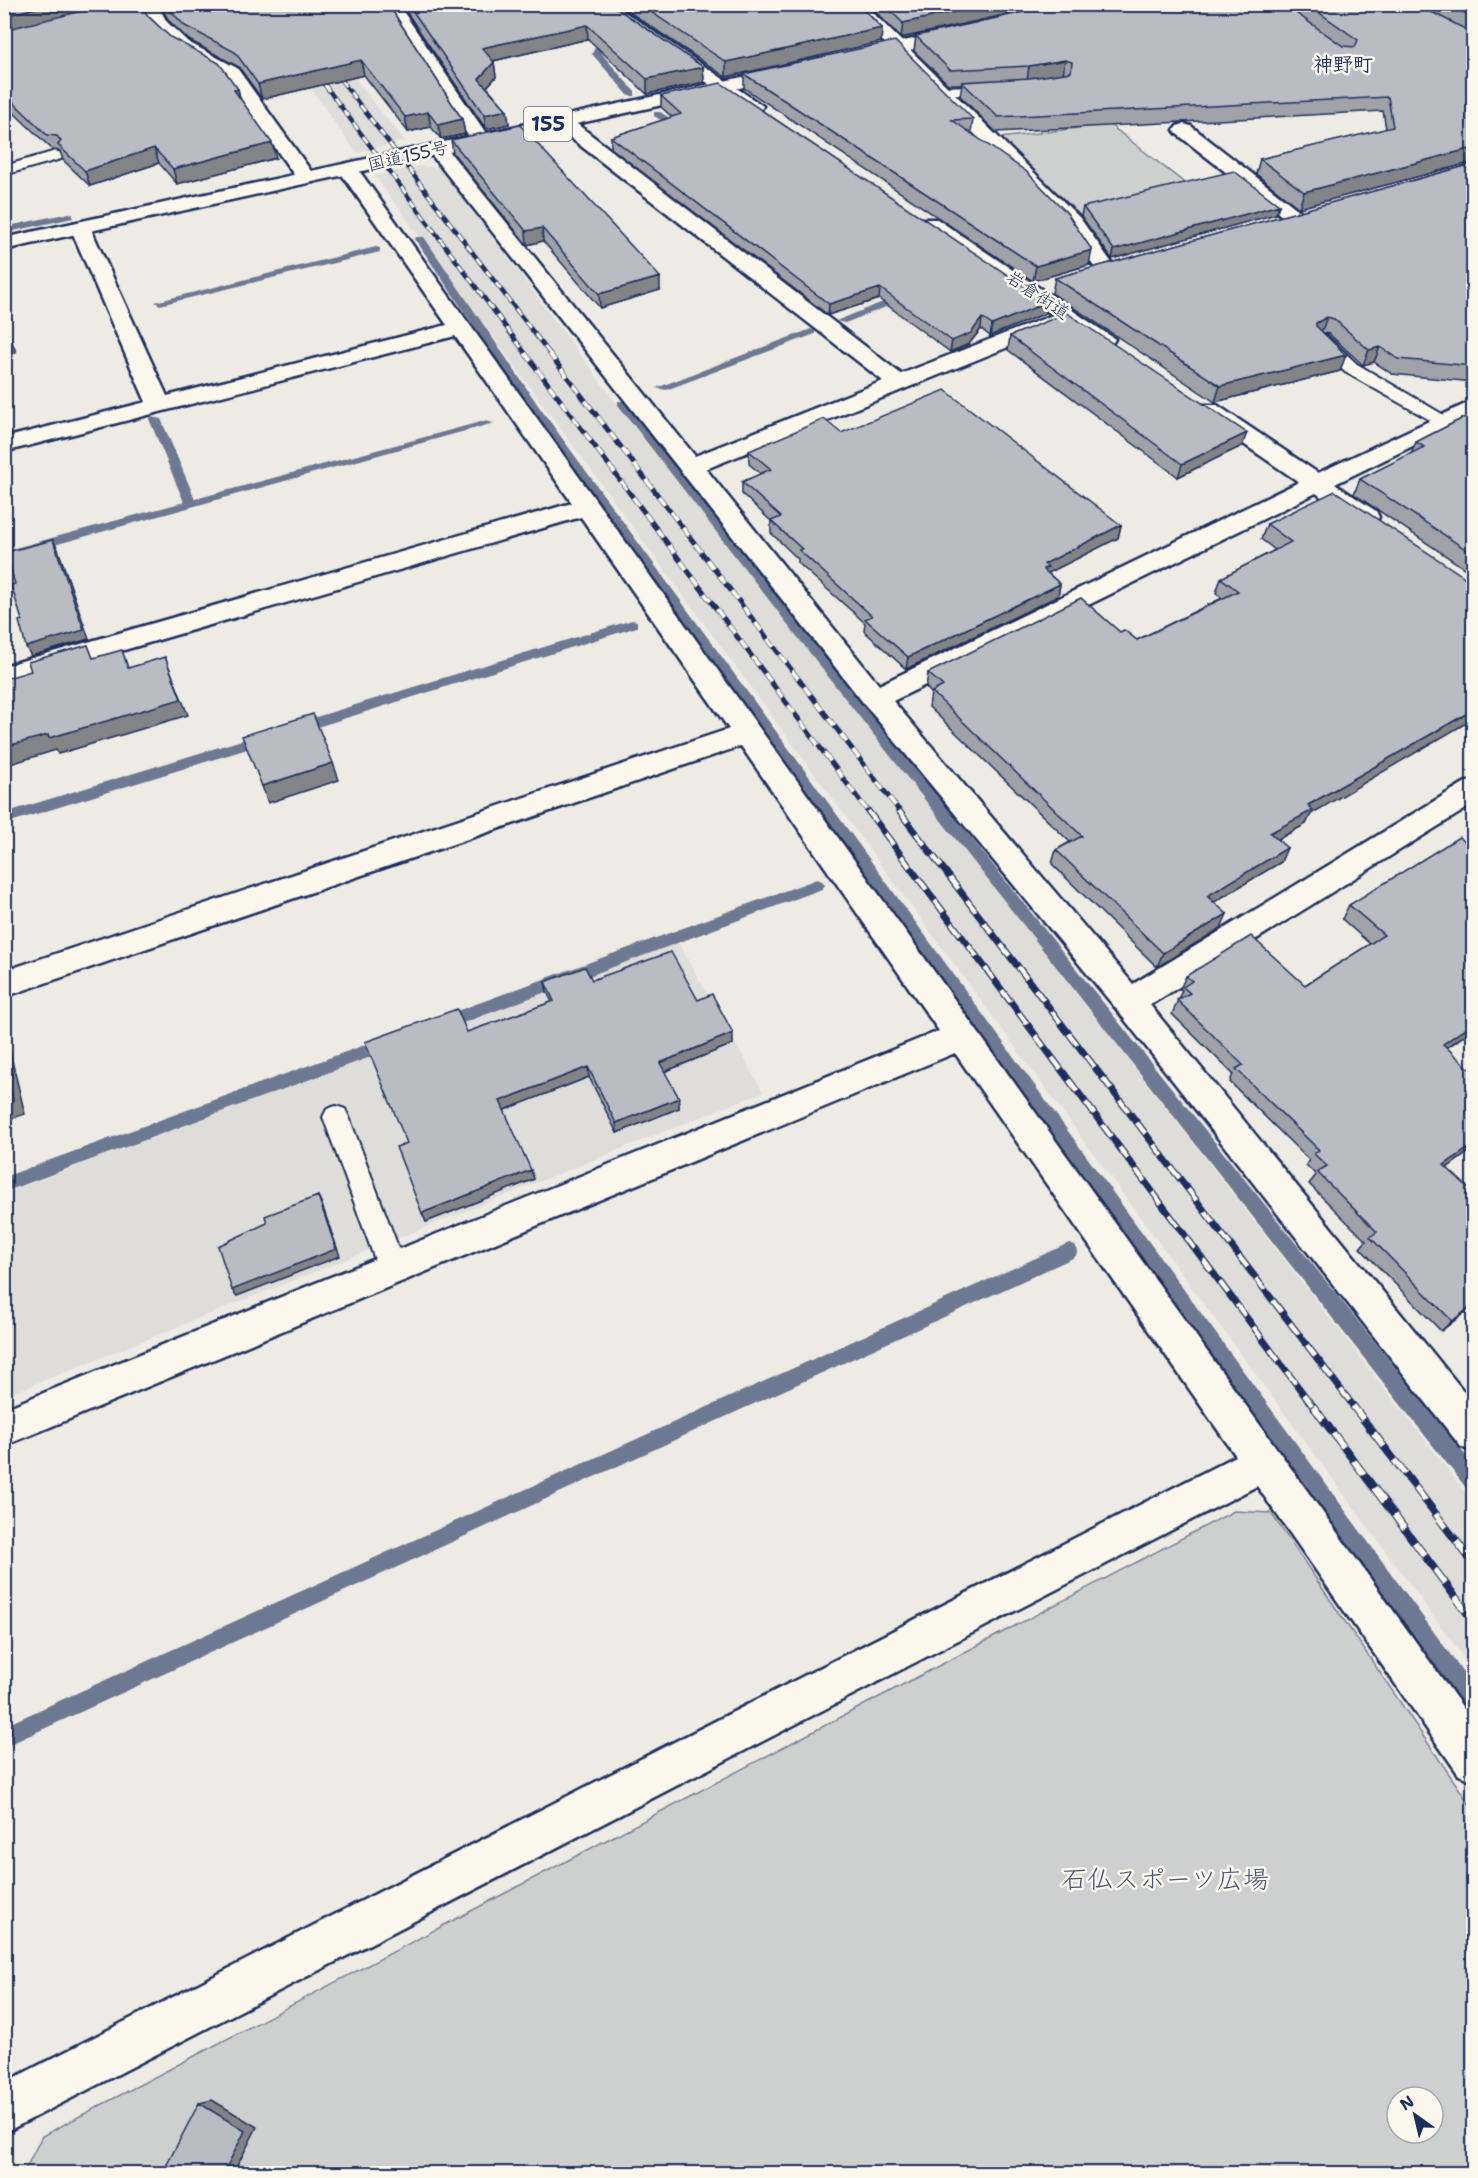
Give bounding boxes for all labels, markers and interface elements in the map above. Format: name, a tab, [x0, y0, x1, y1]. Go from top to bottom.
district label: 神野町	[1313, 51, 1373, 77]
road number: 155	[524, 107, 572, 141]
street label: 国道155号	[365, 135, 451, 177]
street label: 岩倉街道	[1001, 265, 1075, 325]
park label: 石仏スポーツ広場	[1061, 1861, 1269, 1896]
north arrow	[1385, 2085, 1445, 2145]
text: N	[1396, 2091, 1418, 2115]

